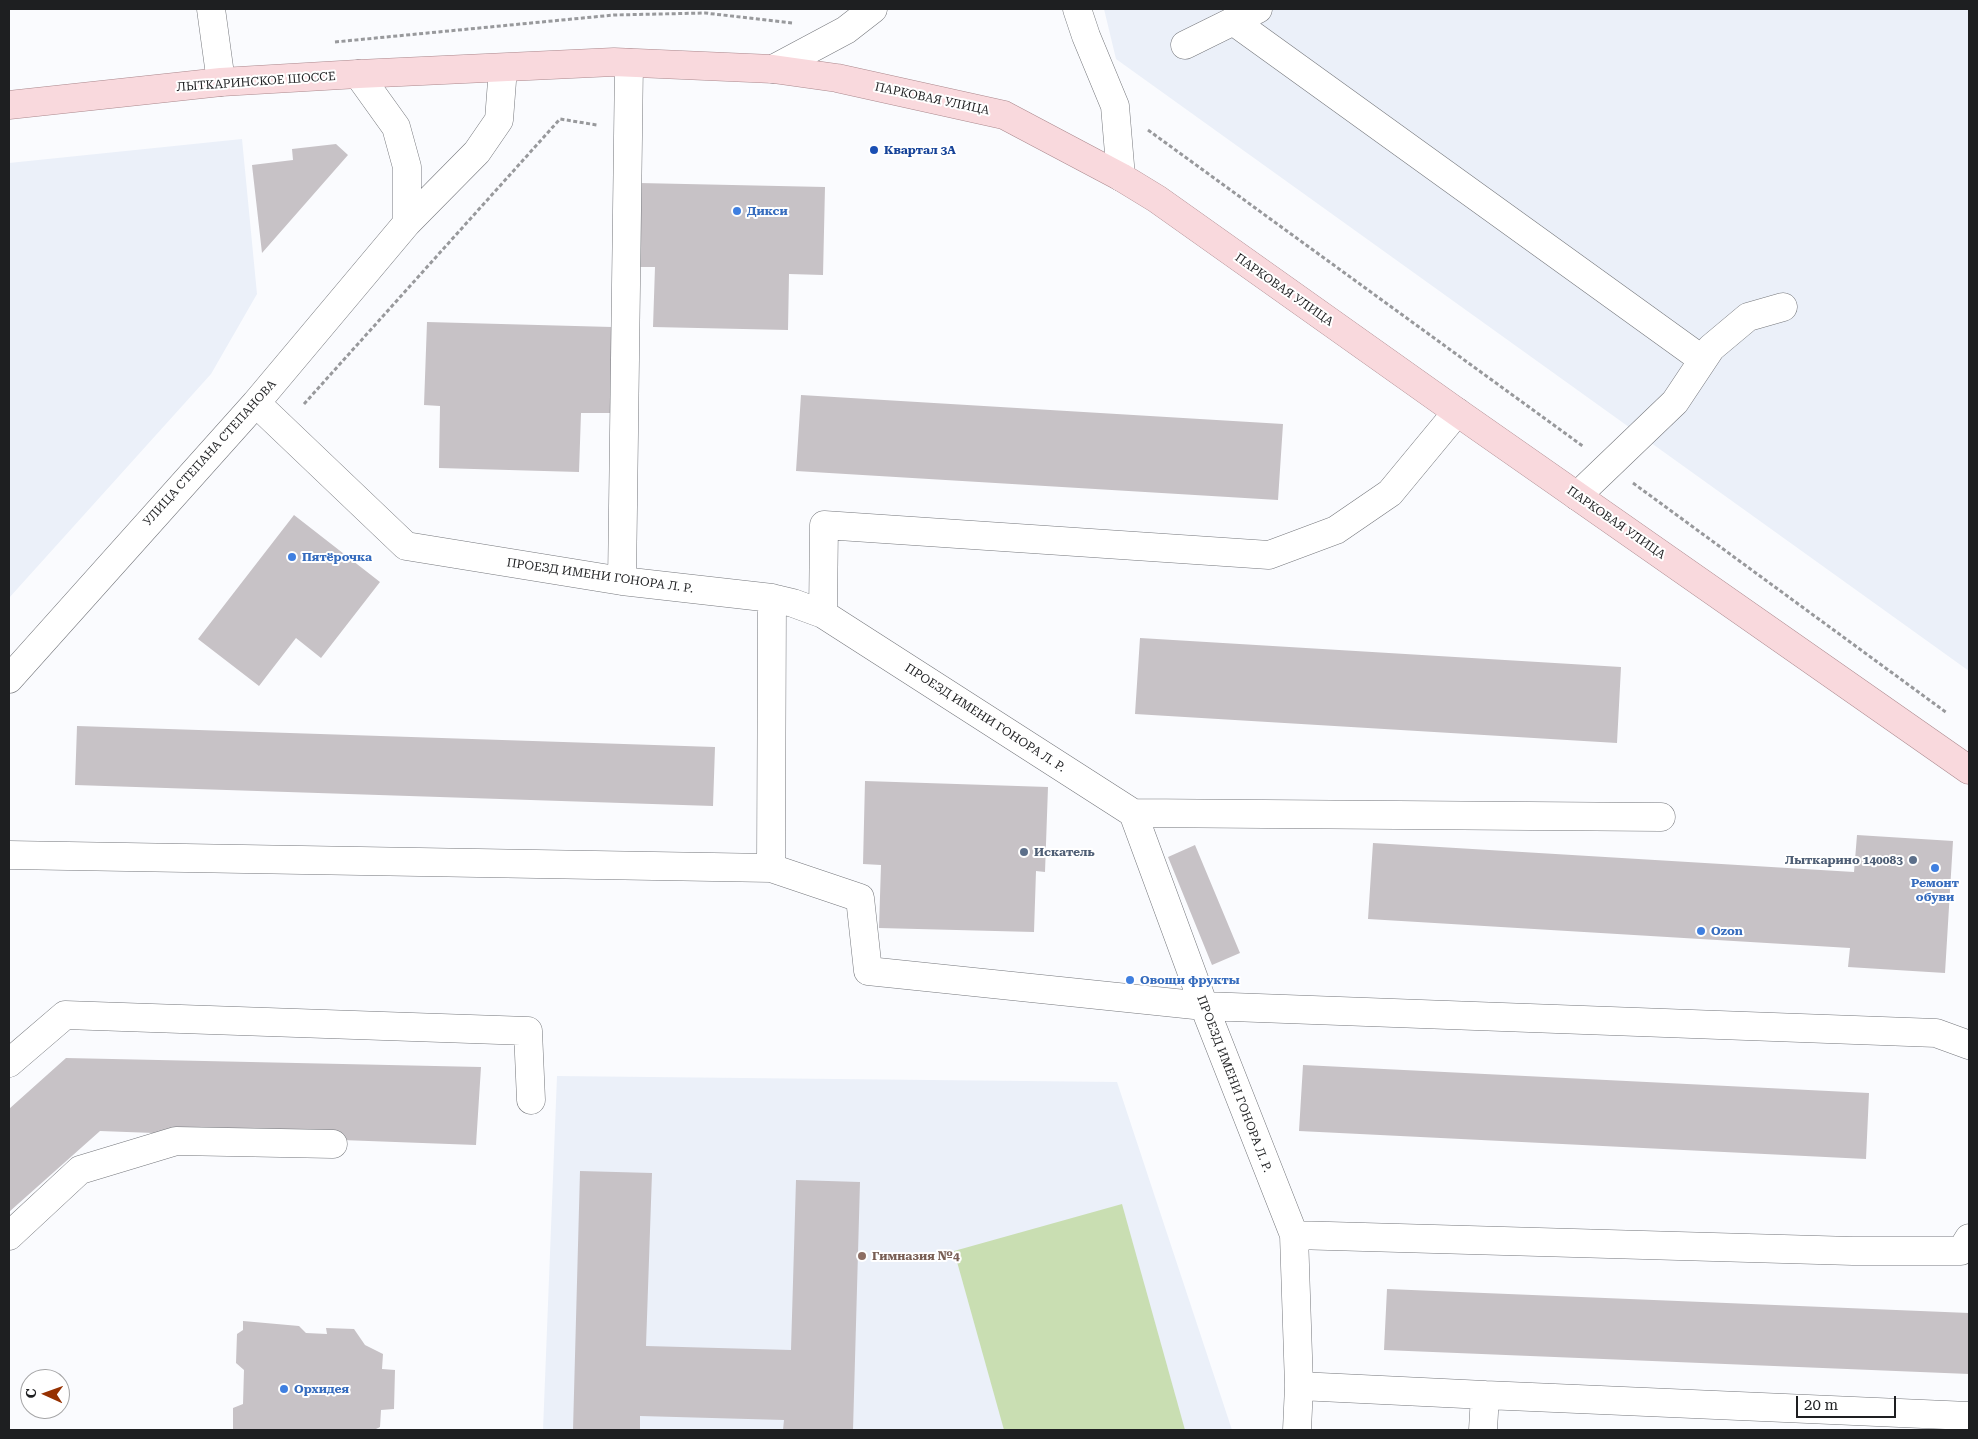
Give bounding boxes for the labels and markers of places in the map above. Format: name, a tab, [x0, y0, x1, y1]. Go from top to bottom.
place label: Квартал 3А	[884, 143, 956, 157]
marker: Квартал 3А	[868, 144, 880, 156]
place label: Дикси	[747, 204, 788, 218]
marker: Дикси	[731, 205, 743, 217]
place label: Пятёрочка	[302, 550, 372, 564]
marker: Пятёрочка	[286, 551, 298, 563]
place label: Искатель	[1034, 845, 1095, 859]
marker: Искатель	[1018, 846, 1030, 858]
place label: Лыткарино 140083	[1785, 853, 1903, 867]
marker: Лыткарино 140083	[1907, 854, 1919, 866]
marker: Ремонт обуви	[1929, 862, 1941, 874]
place label: Ремонт обуви	[1911, 876, 1959, 904]
place label: Ozon	[1711, 924, 1743, 938]
marker: Ozon	[1695, 925, 1707, 937]
place label: Овощи фрукты	[1140, 973, 1240, 987]
marker: Овощи фрукты	[1124, 974, 1136, 986]
place label: Гимназия №4	[872, 1249, 960, 1263]
marker: Гимназия №4	[856, 1250, 868, 1262]
place label: Орхидея	[294, 1382, 349, 1396]
marker: Орхидея	[278, 1383, 290, 1395]

